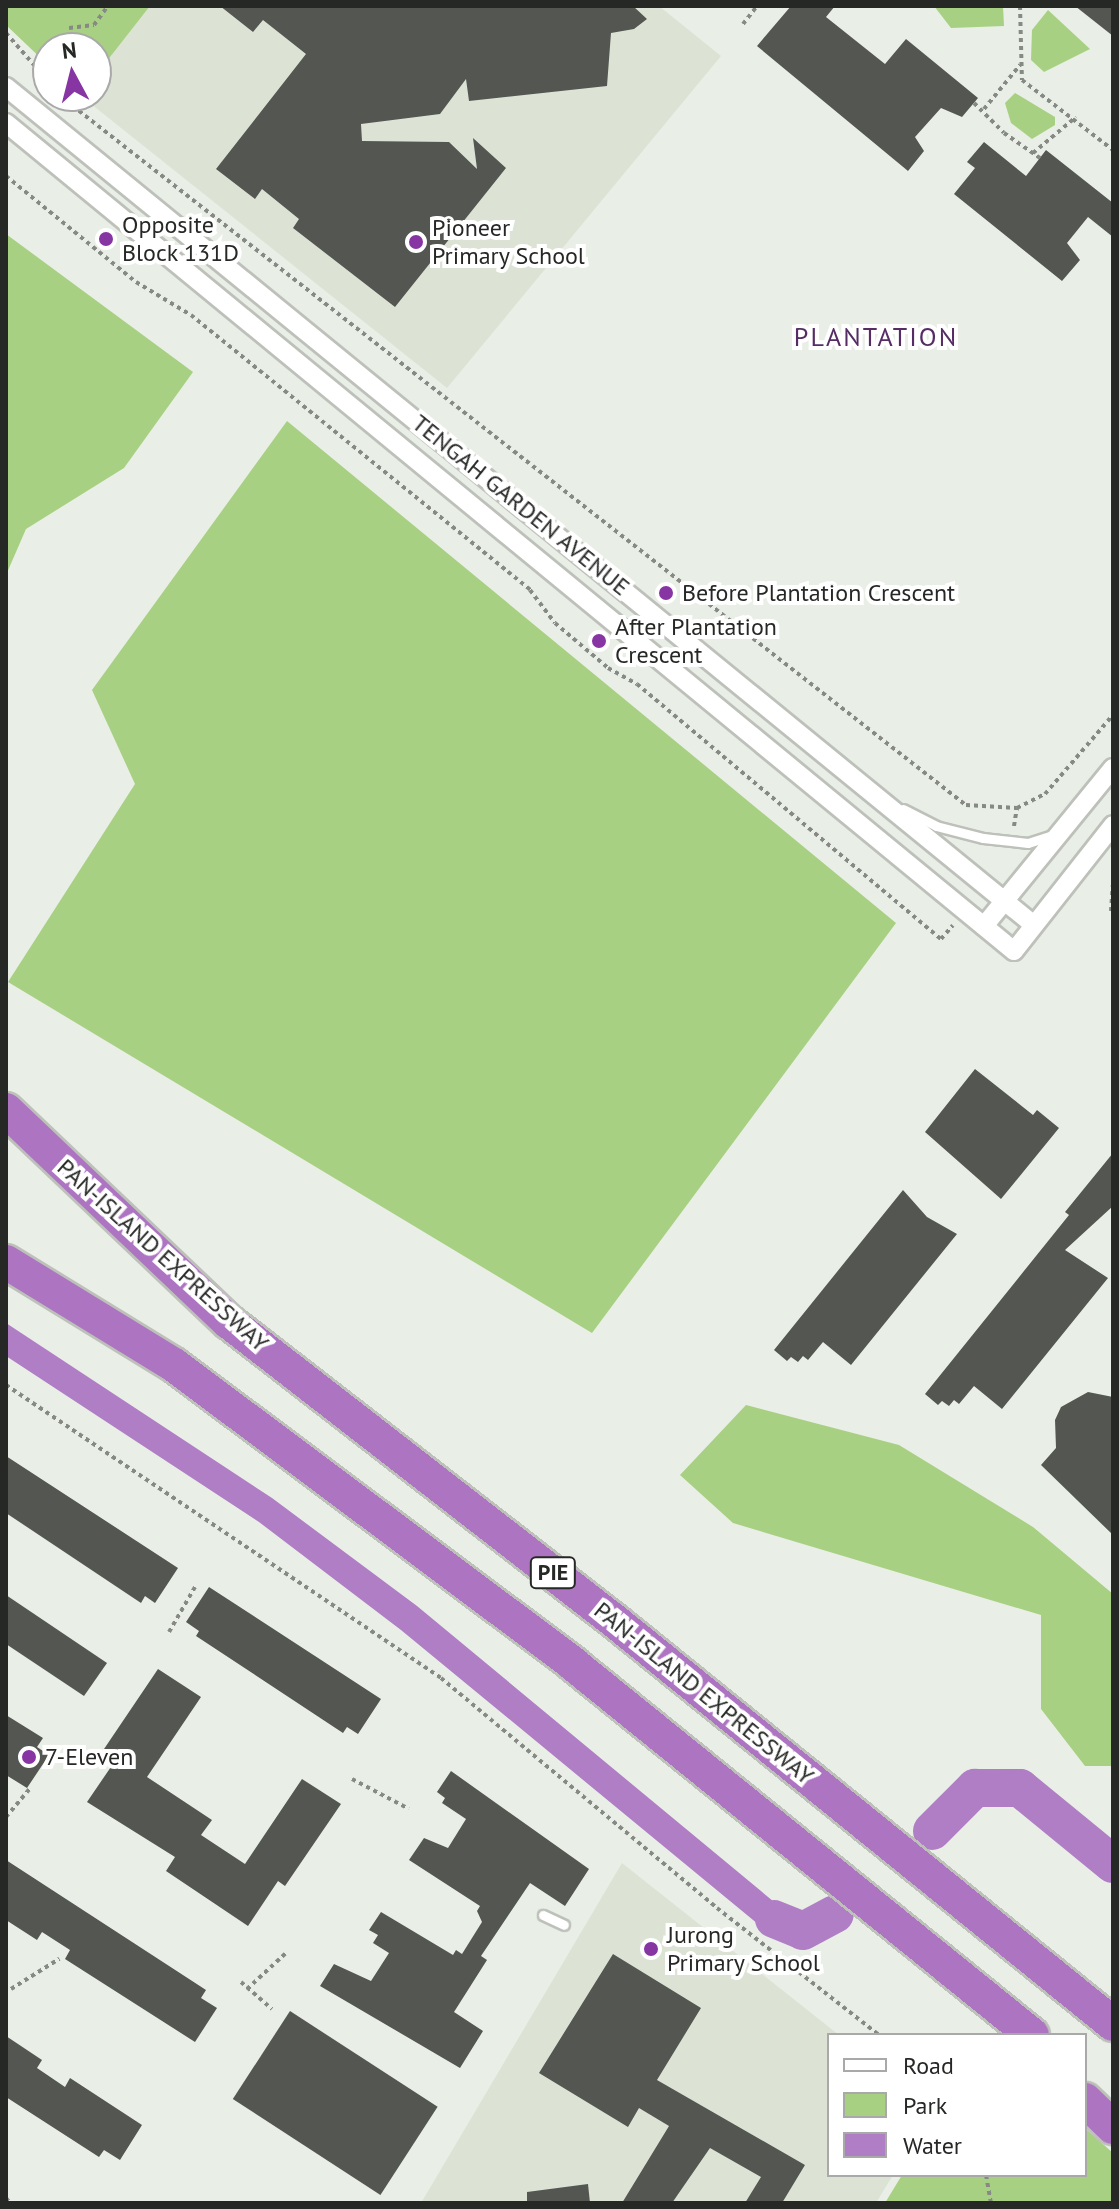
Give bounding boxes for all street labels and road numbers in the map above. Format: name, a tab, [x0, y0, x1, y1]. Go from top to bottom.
street label: TENGAH GARDEN AVENUE	[406, 408, 636, 602]
street label: PAN-ISLAND EXPRESSWAY	[52, 1153, 274, 1357]
road number: PIE	[529, 1555, 577, 1591]
street label: PAN-ISLAND EXPRESSWAY	[588, 1596, 820, 1790]

